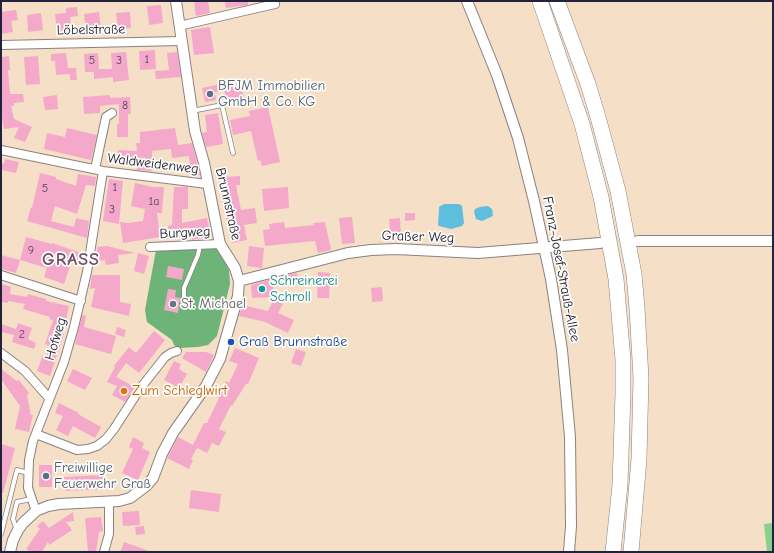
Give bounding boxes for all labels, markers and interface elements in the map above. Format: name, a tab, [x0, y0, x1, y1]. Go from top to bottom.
street label: Löbelstraße	[57, 21, 125, 39]
house number: 1	[145, 53, 149, 67]
house number: 5	[89, 54, 95, 68]
house number: 3	[116, 54, 122, 68]
place label: BFJM Immobilien GmbH & Co. KG	[218, 78, 325, 110]
marker: BFJM Immobilien GmbH & Co. KG	[205, 89, 215, 99]
house number: 8	[122, 99, 128, 113]
street label: Waldweidenweg	[106, 150, 200, 178]
street label: Brunnstraße	[212, 166, 244, 242]
house number: 1	[113, 181, 117, 195]
house number: 5	[42, 182, 48, 196]
house number: 1a	[149, 195, 159, 209]
street label: Franz-Josef-Strauß-Allee	[539, 195, 583, 343]
house number: 3	[109, 203, 115, 217]
street label: Burgweg	[159, 223, 211, 243]
street label: Graßer Weg	[381, 227, 455, 247]
house number: 9	[28, 244, 34, 258]
district label: GRASS	[42, 249, 100, 271]
place label: Schreinerei Schroll	[270, 273, 338, 306]
marker: Schreinerei Schroll	[257, 284, 267, 294]
place label: St. Michael	[181, 296, 246, 312]
marker: St. Michael	[168, 299, 178, 309]
street label: Hofweg	[42, 316, 70, 362]
house number: 2	[19, 328, 25, 342]
place label: Graß Brunnstraße	[239, 334, 347, 350]
marker: Graß Brunnstraße	[226, 337, 236, 347]
place label: Zum Schleglwirt	[132, 383, 227, 399]
marker: Zum Schleglwirt	[119, 386, 129, 396]
place label: Freiwillige Feuerwehr Graß	[54, 460, 151, 492]
marker: Freiwillige Feuerwehr Graß	[41, 471, 51, 481]

